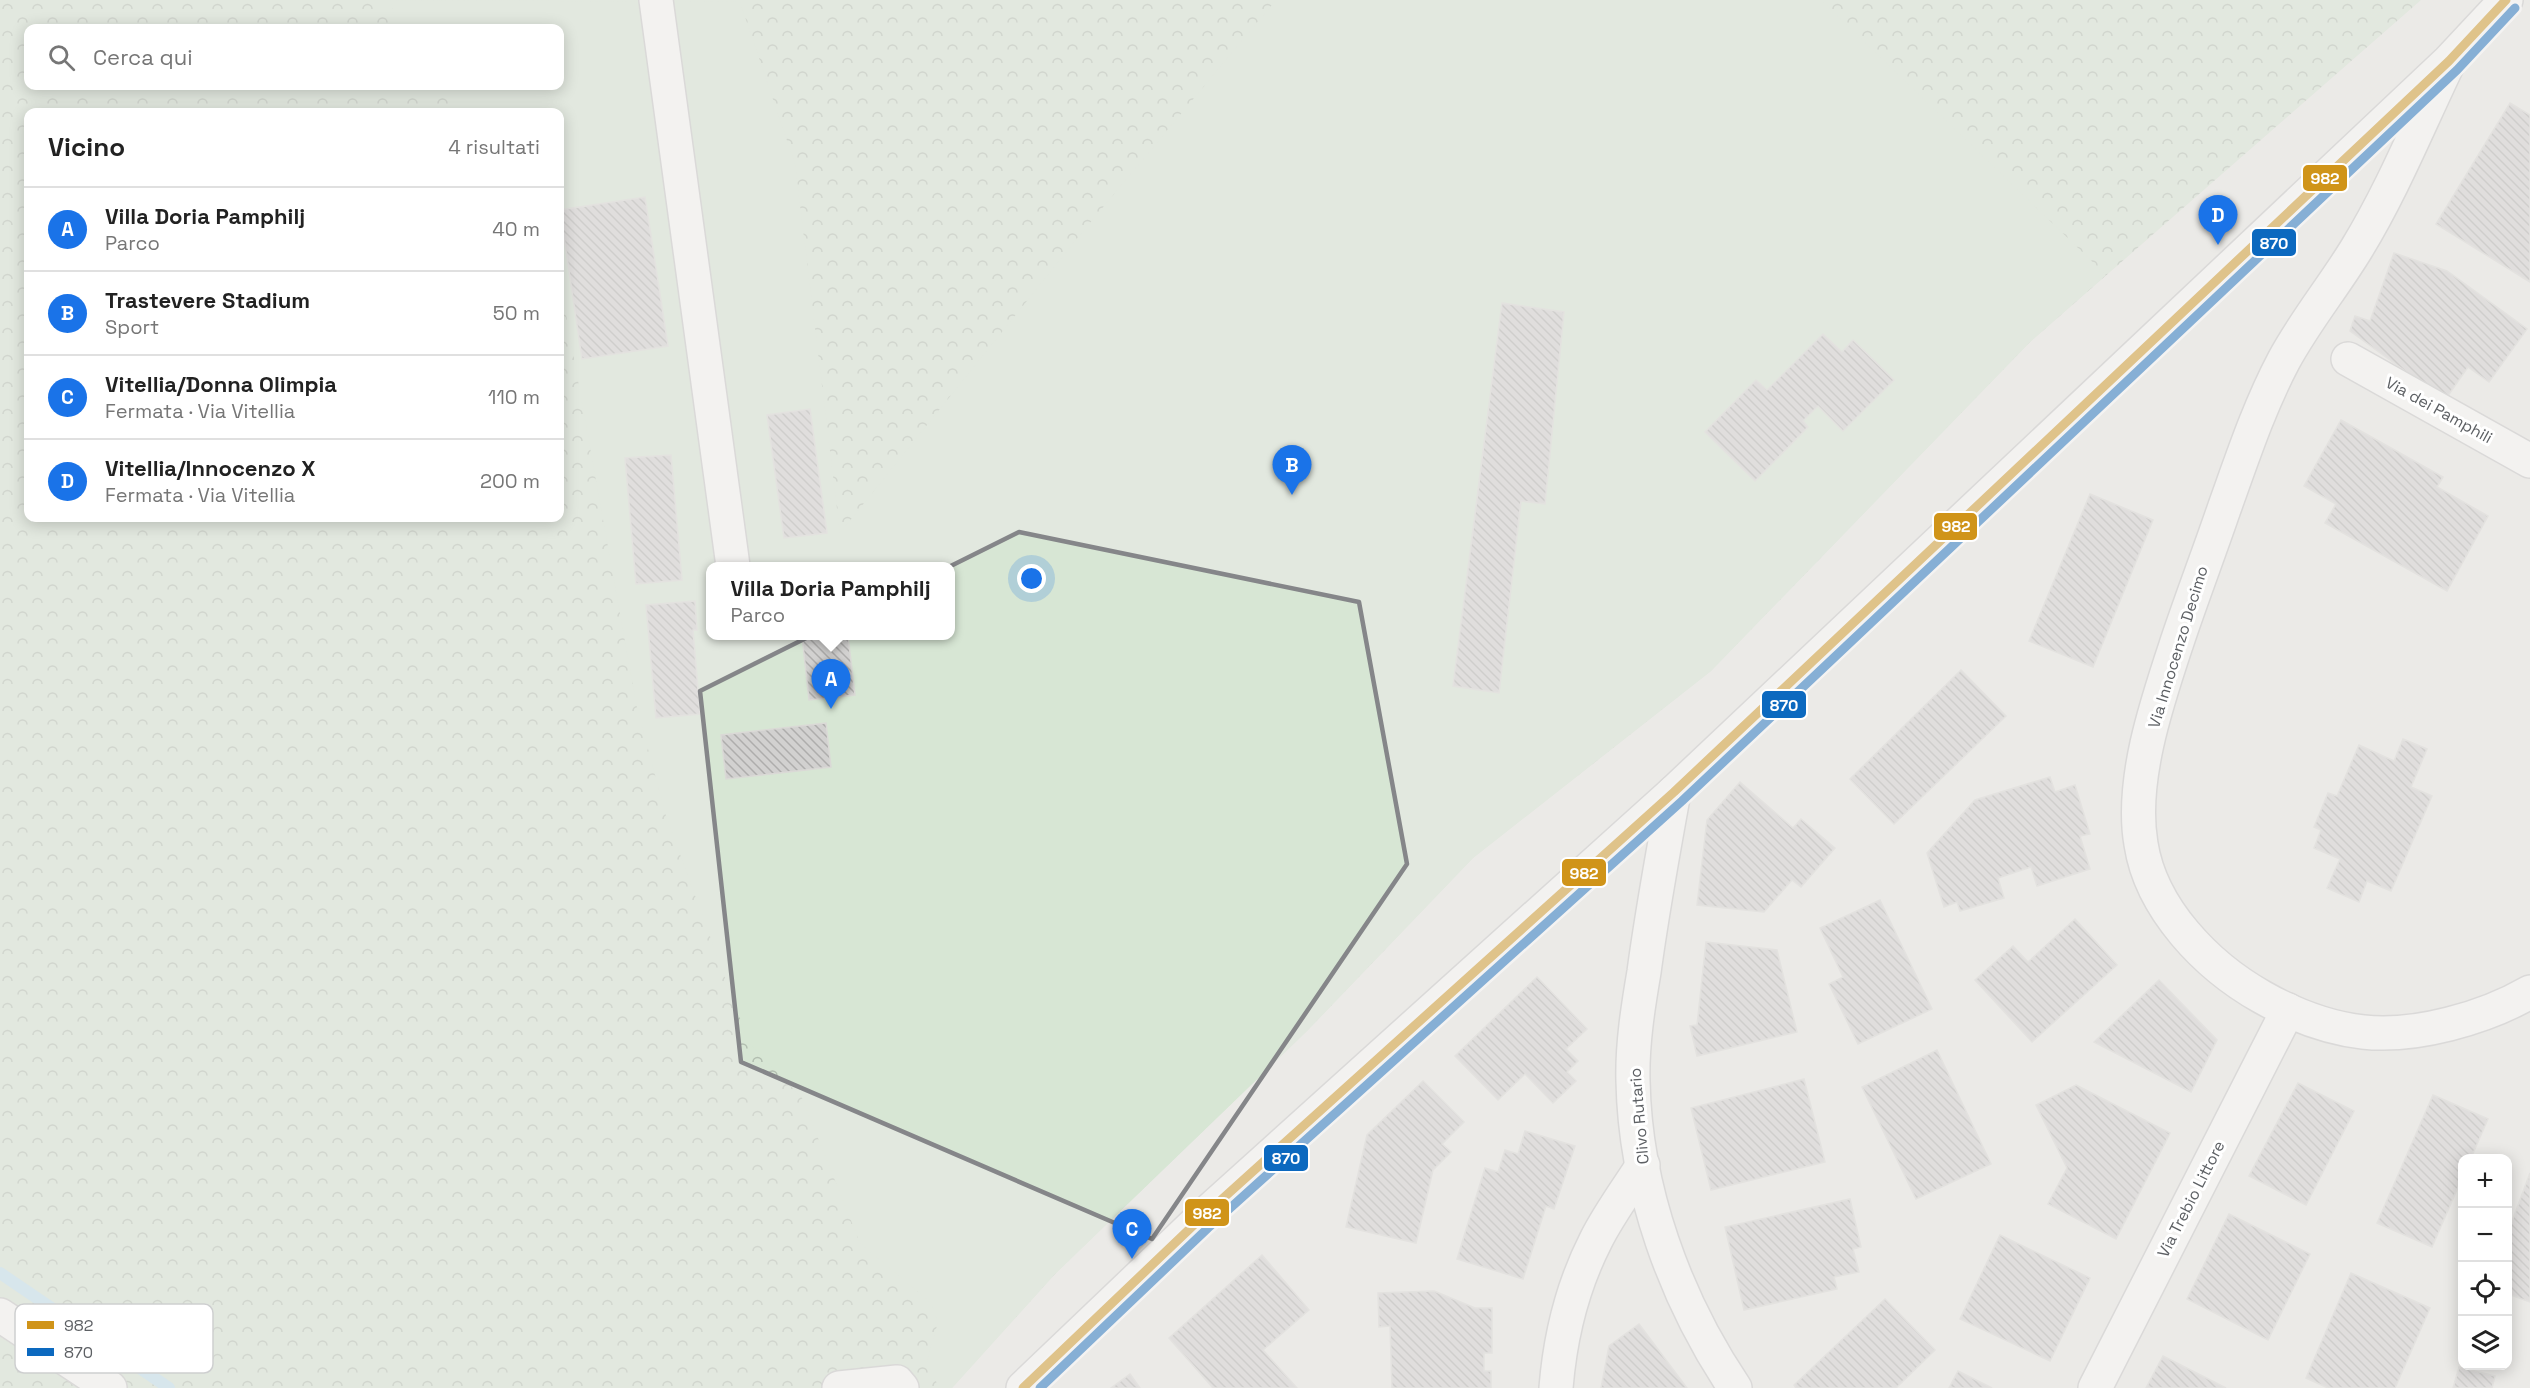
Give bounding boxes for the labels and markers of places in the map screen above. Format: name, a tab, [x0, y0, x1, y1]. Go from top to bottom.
pin: D	[2198, 196, 2238, 245]
pin: B	[1272, 446, 1312, 495]
pin: A	[812, 660, 850, 709]
pin: C	[1112, 1210, 1152, 1259]

